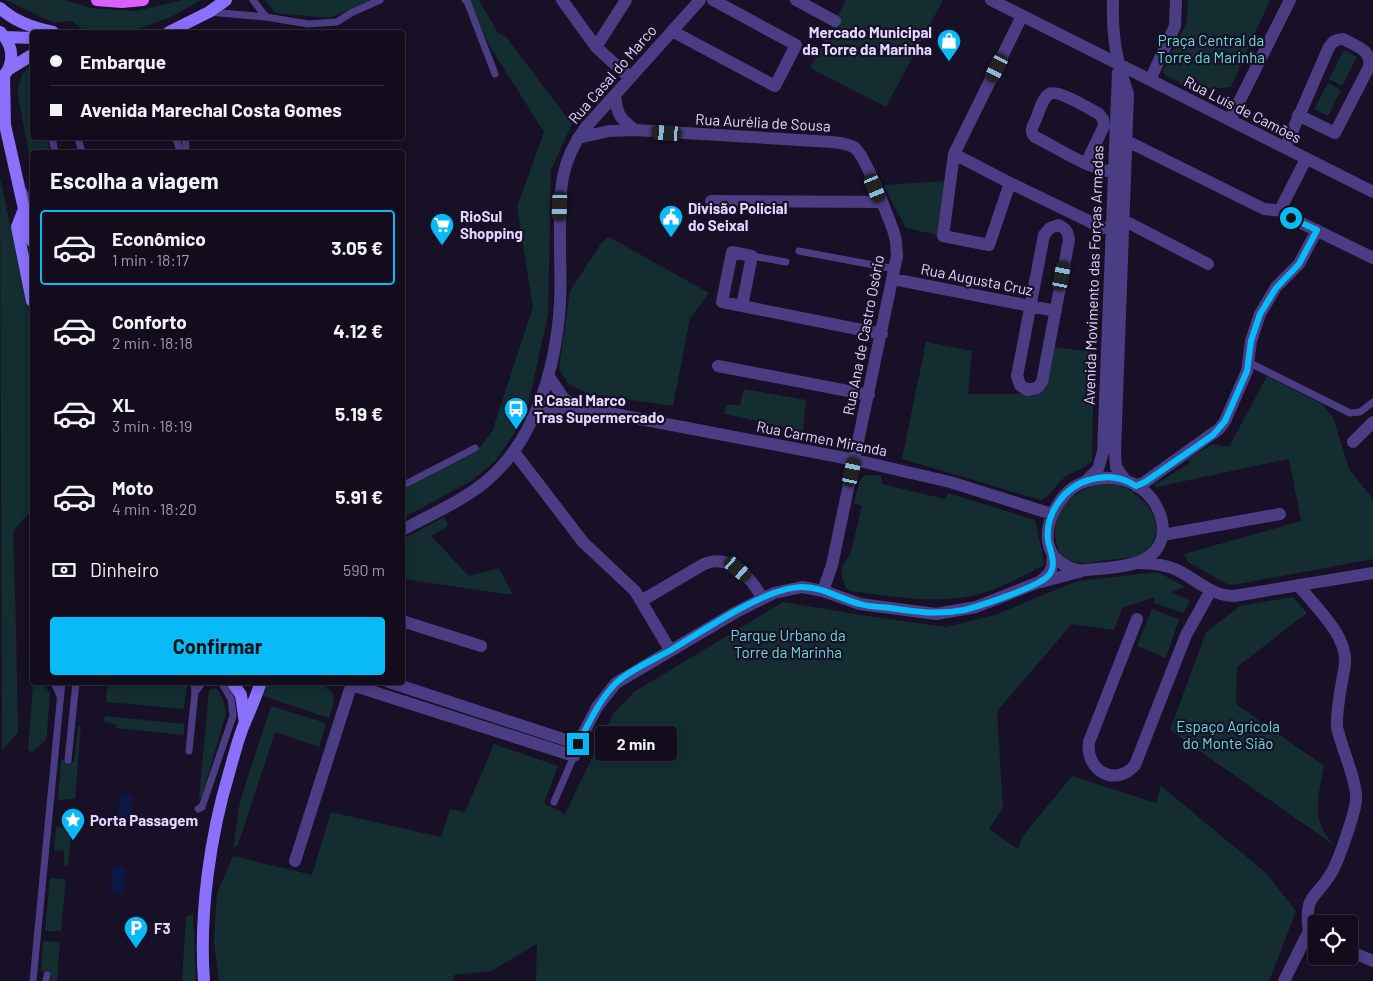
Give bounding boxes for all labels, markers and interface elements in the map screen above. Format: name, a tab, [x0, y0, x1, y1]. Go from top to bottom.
street label: Rua Casal do Marco	[564, 21, 660, 127]
place label: Mercado Municipal da Torre da Marinha	[802, 23, 932, 58]
shop icon: Mercado Municipal da Torre da Marinha	[936, 28, 962, 62]
park label: Praça Central da Torre da Marinha	[1157, 31, 1265, 66]
text: Embarque	[80, 50, 166, 73]
car	[983, 51, 1010, 85]
street label: Rua Luís de Camões	[1181, 72, 1305, 146]
text: Avenida Marechal Costa Gomes	[80, 98, 342, 121]
street label: Rua Aurélia de Sousa	[695, 109, 831, 135]
car	[651, 124, 682, 142]
street label: Avenida Movimento das Forças Armadas	[1079, 145, 1107, 405]
text: Escolha a viagem	[50, 167, 219, 193]
car	[862, 171, 887, 205]
car	[551, 191, 568, 221]
place label: Divisão Policial do Seixal	[688, 199, 787, 234]
public building icon: Divisão Policial do Seixal	[658, 204, 684, 238]
place label: RioSul Shopping	[460, 207, 523, 242]
route start	[1280, 207, 1302, 229]
supermarket icon: RioSul Shopping	[429, 212, 455, 246]
icon: car	[52, 225, 97, 270]
text: Econômico	[112, 227, 206, 250]
text: 3.05 €	[331, 236, 383, 259]
text: 1 min · 18:17	[112, 250, 189, 269]
street label: Rua Ana de Castro Osório	[839, 253, 887, 417]
street label: Rua Augusta Cruz	[919, 259, 1035, 299]
car	[1051, 260, 1072, 292]
icon: car	[52, 308, 97, 353]
text: Conforto	[112, 310, 187, 333]
text: 4.12 €	[333, 319, 383, 342]
text: 2 min · 18:18	[112, 333, 193, 352]
icon: car	[52, 391, 97, 436]
place label: R Casal Marco Tras Supermercado	[534, 391, 665, 426]
text: XL	[112, 393, 135, 416]
bus stop icon: R Casal Marco Tras Supermercado	[503, 396, 529, 430]
text: 5.19 €	[335, 402, 383, 425]
text: 3 min · 18:19	[112, 416, 192, 435]
street label: Rua Carmen Miranda	[755, 416, 889, 460]
car	[841, 456, 862, 488]
icon: car	[52, 474, 97, 519]
text: Moto	[112, 476, 154, 499]
text: 5.91 €	[335, 485, 383, 508]
text: 4 min · 18:20	[112, 499, 197, 518]
car	[721, 553, 754, 585]
icon: cash	[50, 556, 78, 584]
text: Dinheiro	[90, 558, 159, 581]
text: 590 m	[343, 560, 385, 579]
button: Confirmar	[50, 617, 385, 675]
park label: Parque Urbano da Torre da Marinha	[730, 626, 846, 661]
park label: Espaço Agrícola do Monte Sião	[1176, 717, 1280, 752]
callout: 2 min	[596, 726, 678, 762]
route end	[567, 733, 589, 755]
text: 2 min	[617, 734, 655, 753]
place icon: Porta Passagem	[60, 807, 86, 841]
place label: Porta Passagem	[90, 811, 198, 829]
parking icon: F3	[123, 915, 149, 949]
map controls	[1308, 915, 1358, 965]
button: locate	[1308, 915, 1358, 965]
place label: F3	[154, 919, 171, 937]

